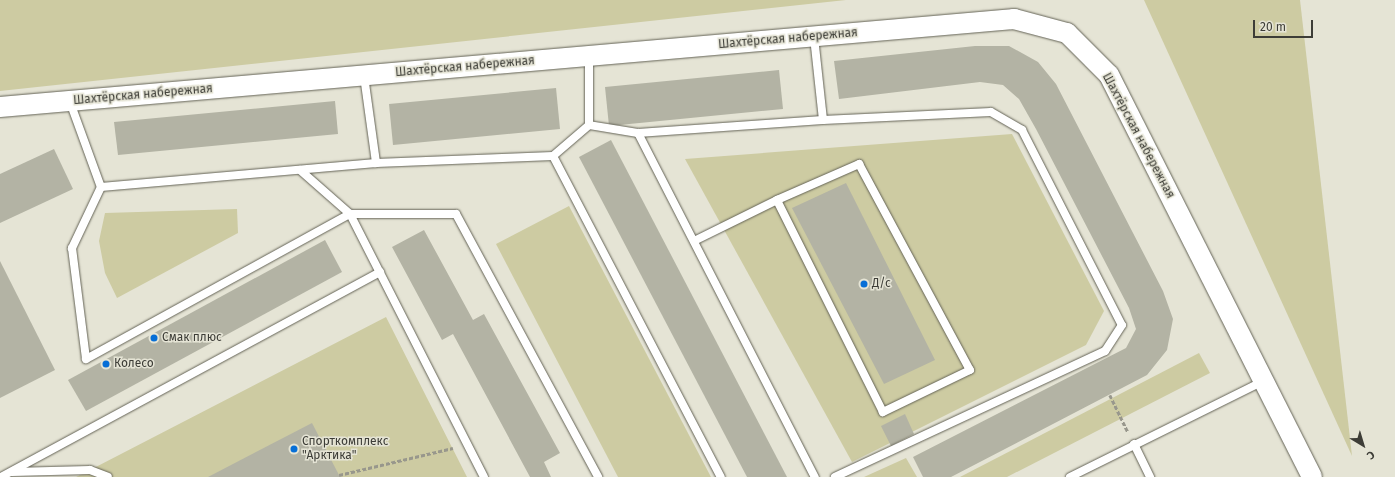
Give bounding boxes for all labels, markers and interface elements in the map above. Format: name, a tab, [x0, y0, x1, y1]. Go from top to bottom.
scale bar	[1255, 12, 1315, 38]
text: 20 m	[1260, 20, 1286, 34]
street label: Шахтёрская набережная	[718, 26, 858, 52]
street label: Шахтёрская набережная	[395, 54, 535, 80]
street label: Шахтёрская набережная	[1099, 71, 1177, 201]
street label: Шахтёрская набережная	[73, 82, 213, 108]
place label: Д/с	[872, 277, 891, 291]
marker: Д/с	[859, 279, 869, 289]
place label: Смак плюс	[162, 331, 222, 345]
marker: Смак плюс	[149, 333, 159, 343]
place label: Колесо	[114, 357, 154, 371]
marker: Колесо	[101, 359, 111, 369]
north arrow	[1343, 425, 1383, 465]
place label: Спорткомплекс "Арктика"	[302, 435, 388, 463]
marker: Спорткомплекс "Арктика"	[289, 444, 299, 454]
text: С	[1364, 448, 1377, 462]

